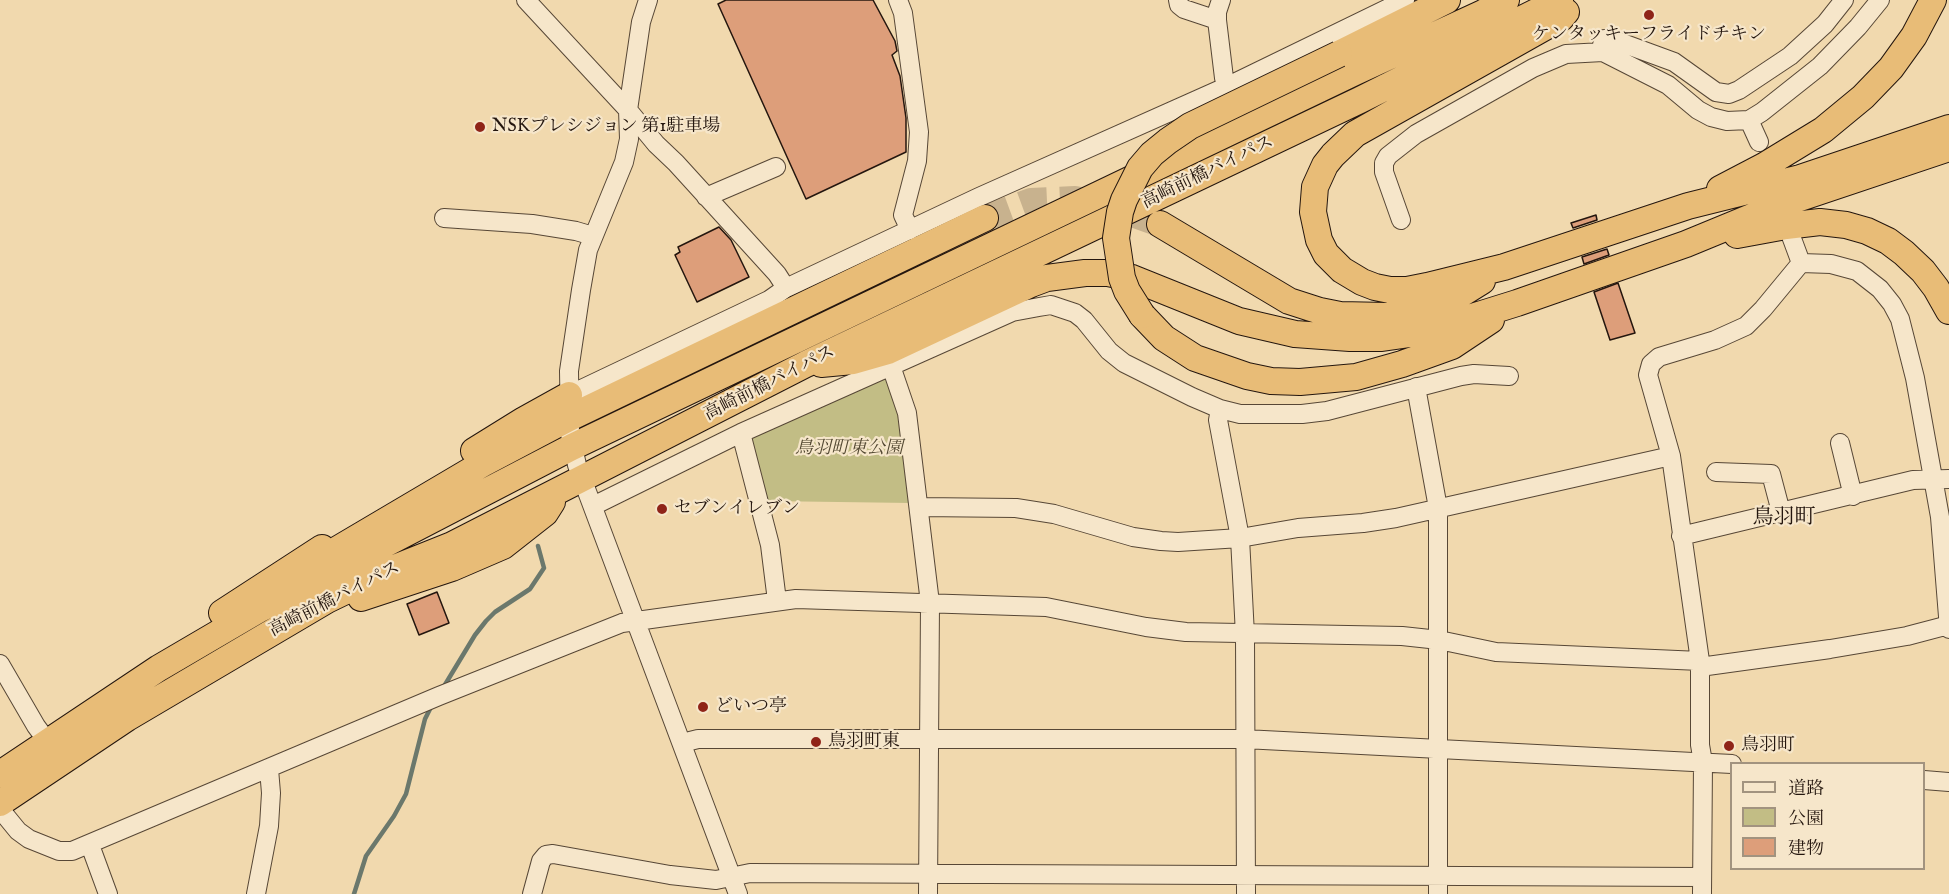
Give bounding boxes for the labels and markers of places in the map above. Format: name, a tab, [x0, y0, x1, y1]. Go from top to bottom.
marker: ケンタッキーフライドチキン	[1642, 8, 1656, 22]
place label: ケンタッキーフライドチキン	[1532, 24, 1766, 46]
place label: NSKプレシジョン 第1駐車場	[492, 116, 720, 138]
marker: NSKプレシジョン 第1駐車場	[473, 120, 487, 134]
place label: セブンイレブン	[674, 498, 800, 520]
marker: セブンイレブン	[655, 502, 669, 516]
place label: どいつ亭	[715, 696, 787, 718]
marker: どいつ亭	[696, 700, 710, 714]
place label: 鳥羽町東	[828, 731, 900, 753]
marker: 鳥羽町東	[809, 735, 823, 749]
place label: 鳥羽町	[1741, 735, 1795, 757]
marker: 鳥羽町	[1722, 739, 1736, 753]

